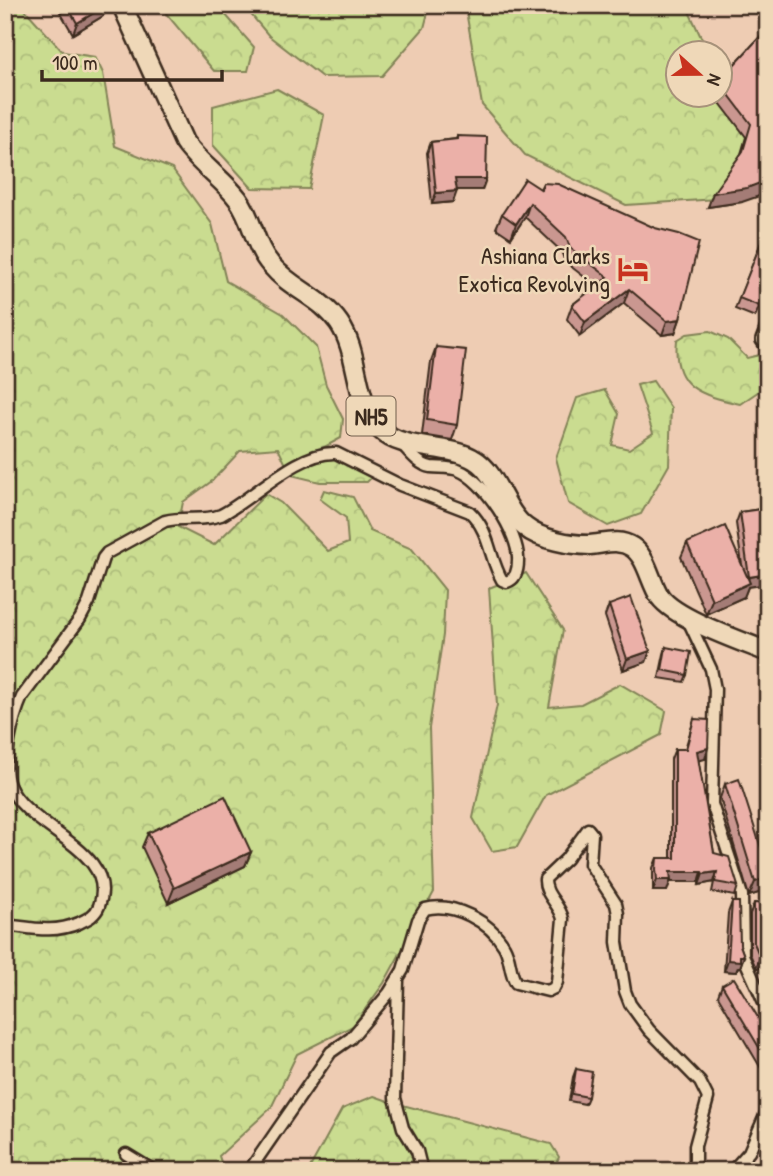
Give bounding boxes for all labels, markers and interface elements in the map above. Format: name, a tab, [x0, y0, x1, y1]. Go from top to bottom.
scale bar	[42, 38, 222, 82]
north arrow	[664, 38, 734, 108]
text: 100 m	[52, 48, 98, 77]
text: N	[701, 71, 729, 89]
place label: Ashiana Clarks Exotica Revolving	[458, 239, 610, 299]
hotel icon: Ashiana Clarks Exotica Revolving	[616, 252, 650, 286]
road number: NH5	[346, 396, 396, 436]

